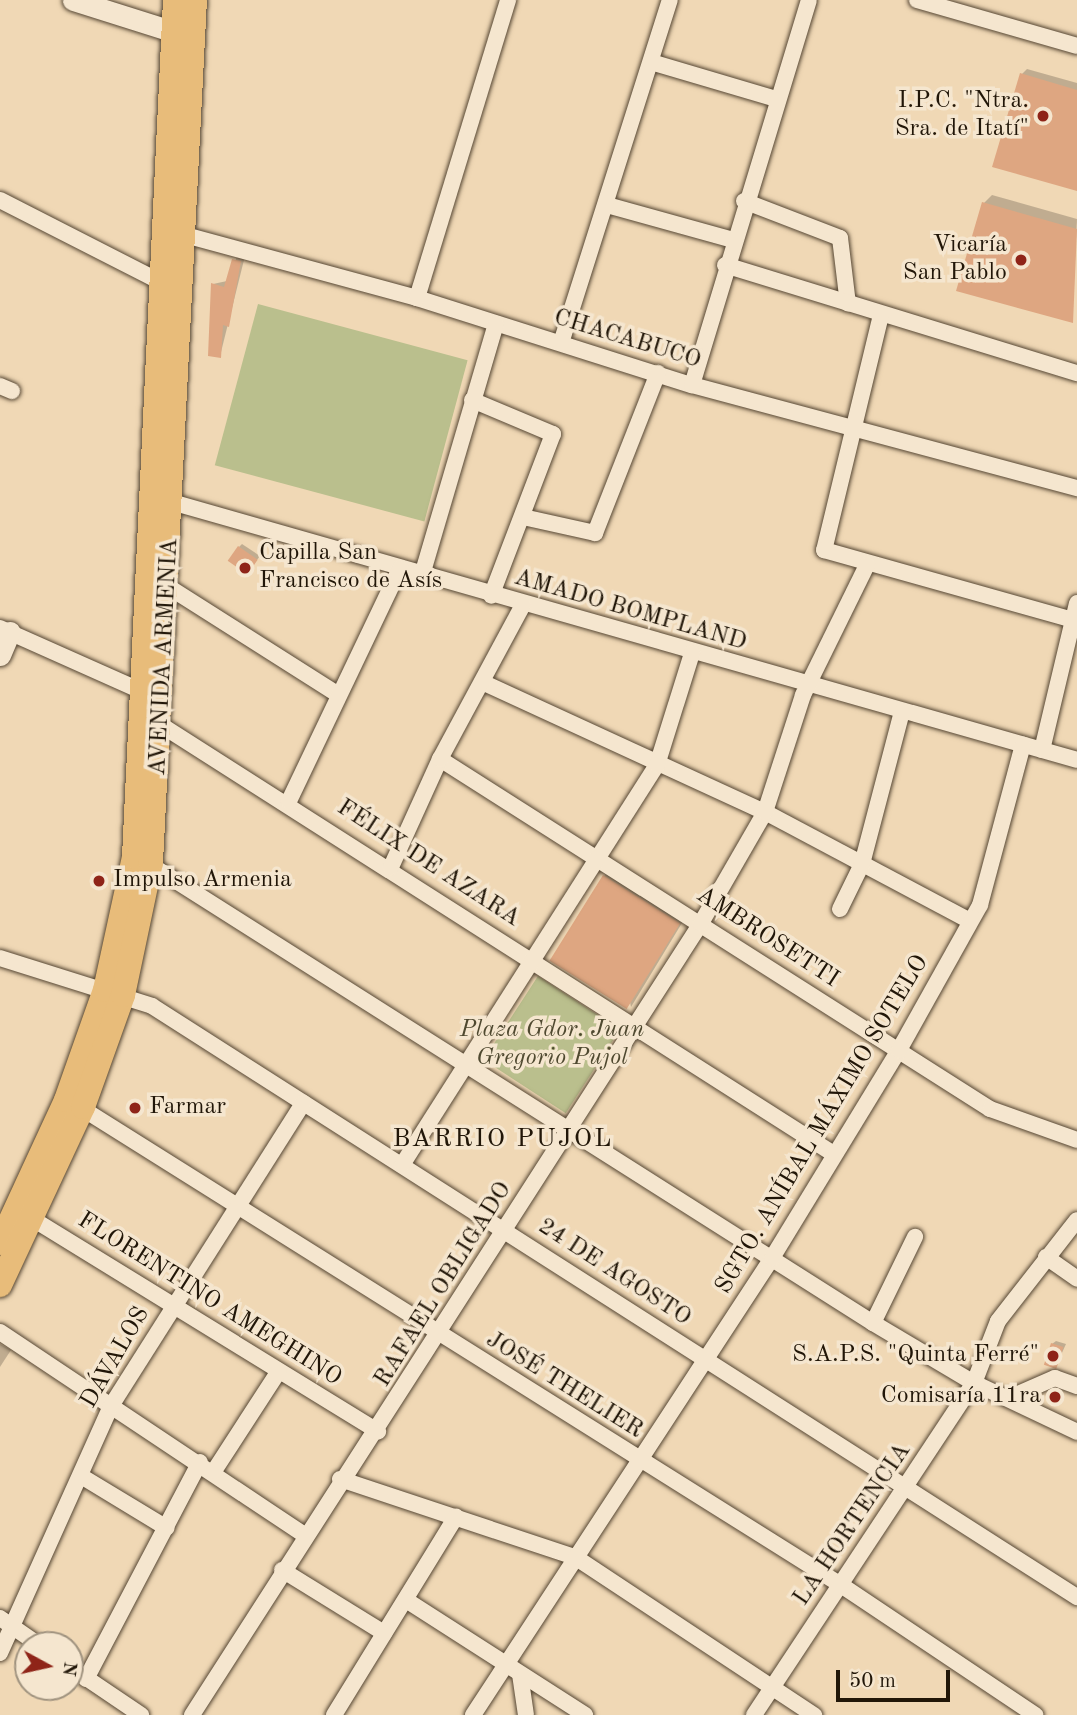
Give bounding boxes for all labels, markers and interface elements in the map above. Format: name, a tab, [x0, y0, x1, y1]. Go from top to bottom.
place label: I.P.C. "Ntra. Sra. de Itatí"	[895, 88, 1029, 144]
marker: I.P.C. "Ntra. Sra. de Itatí"	[1035, 108, 1051, 124]
place label: Vicaría San Pablo	[903, 232, 1007, 288]
marker: Vicaría San Pablo	[1013, 252, 1029, 268]
street label: CHACABUCO	[550, 304, 704, 376]
street label: AVENIDA ARMENIA	[144, 537, 186, 777]
place label: Capilla San Francisco de Asís	[259, 540, 442, 596]
marker: Capilla San Francisco de Asís	[237, 560, 253, 576]
street label: AMADO BOMPLAND	[510, 564, 750, 658]
street label: FÉLIX DE AZARA	[331, 794, 525, 934]
place label: Impulso Armenia	[113, 867, 292, 895]
marker: Impulso Armenia	[91, 873, 107, 889]
street label: AMBROSETTI	[690, 881, 844, 995]
street label: SGTO. ANÍBAL MÁXIMO SOTELO	[710, 950, 936, 1300]
park label: Plaza Gdor. Juan Gregorio Pujol	[460, 1017, 644, 1073]
place label: Farmar	[149, 1094, 226, 1122]
marker: Farmar	[127, 1100, 143, 1116]
district label: BARRIO PUJOL	[394, 1124, 612, 1156]
street label: RAFAEL OBLIGADO	[369, 1177, 519, 1393]
street label: FLORENTINO AMEGHINO	[72, 1207, 346, 1393]
street label: 24 DE AGOSTO	[532, 1213, 696, 1333]
street label: DÁVALOS	[75, 1302, 157, 1414]
street label: JOSÉ THELIER	[480, 1326, 648, 1446]
place label: S.A.P.S. "Quinta Ferré"	[792, 1342, 1039, 1370]
marker: S.A.P.S. "Quinta Ferré"	[1045, 1348, 1061, 1364]
place label: Comisaría 11ra	[881, 1383, 1041, 1411]
marker: Comisaría 11ra	[1047, 1389, 1063, 1405]
street label: LA HORTENCIA	[788, 1438, 918, 1612]
north arrow	[14, 1631, 84, 1701]
scale bar	[839, 1656, 953, 1700]
text: N	[58, 1660, 79, 1677]
text: 50 m	[849, 1671, 896, 1692]

